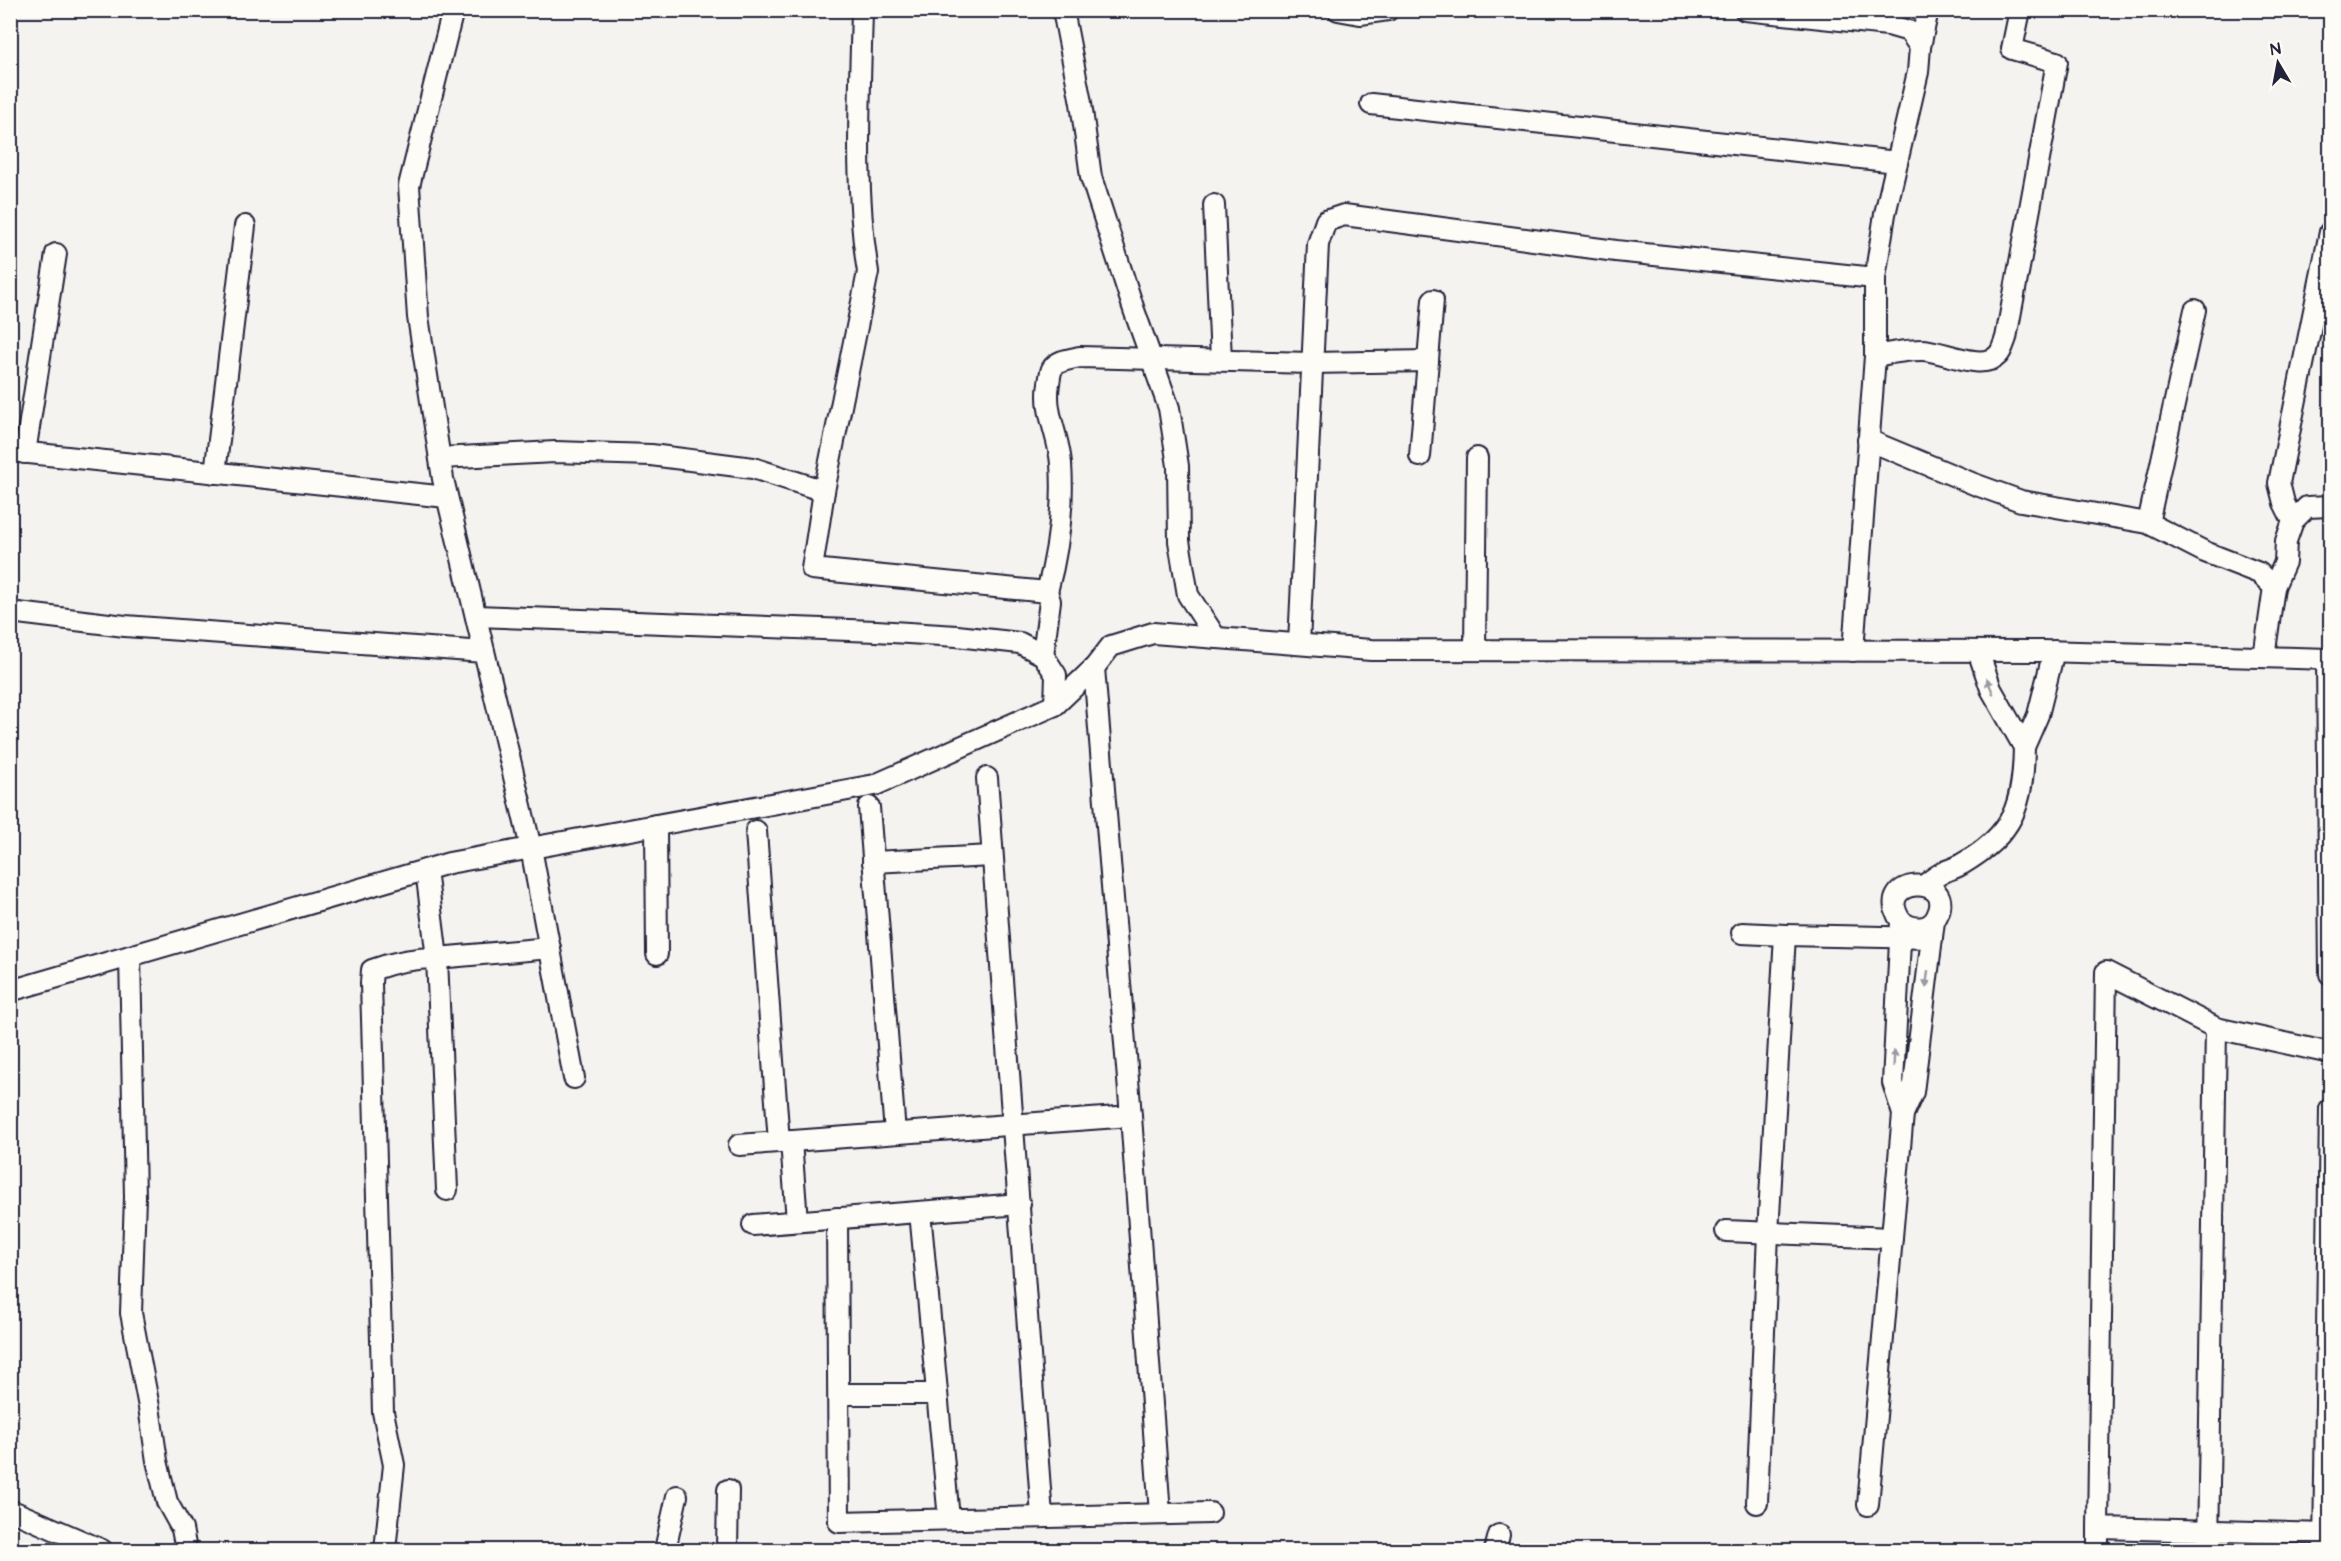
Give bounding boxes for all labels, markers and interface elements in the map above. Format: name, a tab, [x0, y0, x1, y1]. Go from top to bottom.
north arrow	[2248, 33, 2308, 93]
text: N	[2269, 38, 2282, 61]
one-way arrow	[1985, 676, 1995, 694]
one-way arrow	[1922, 970, 1932, 989]
one-way arrow	[1890, 1048, 1899, 1067]

